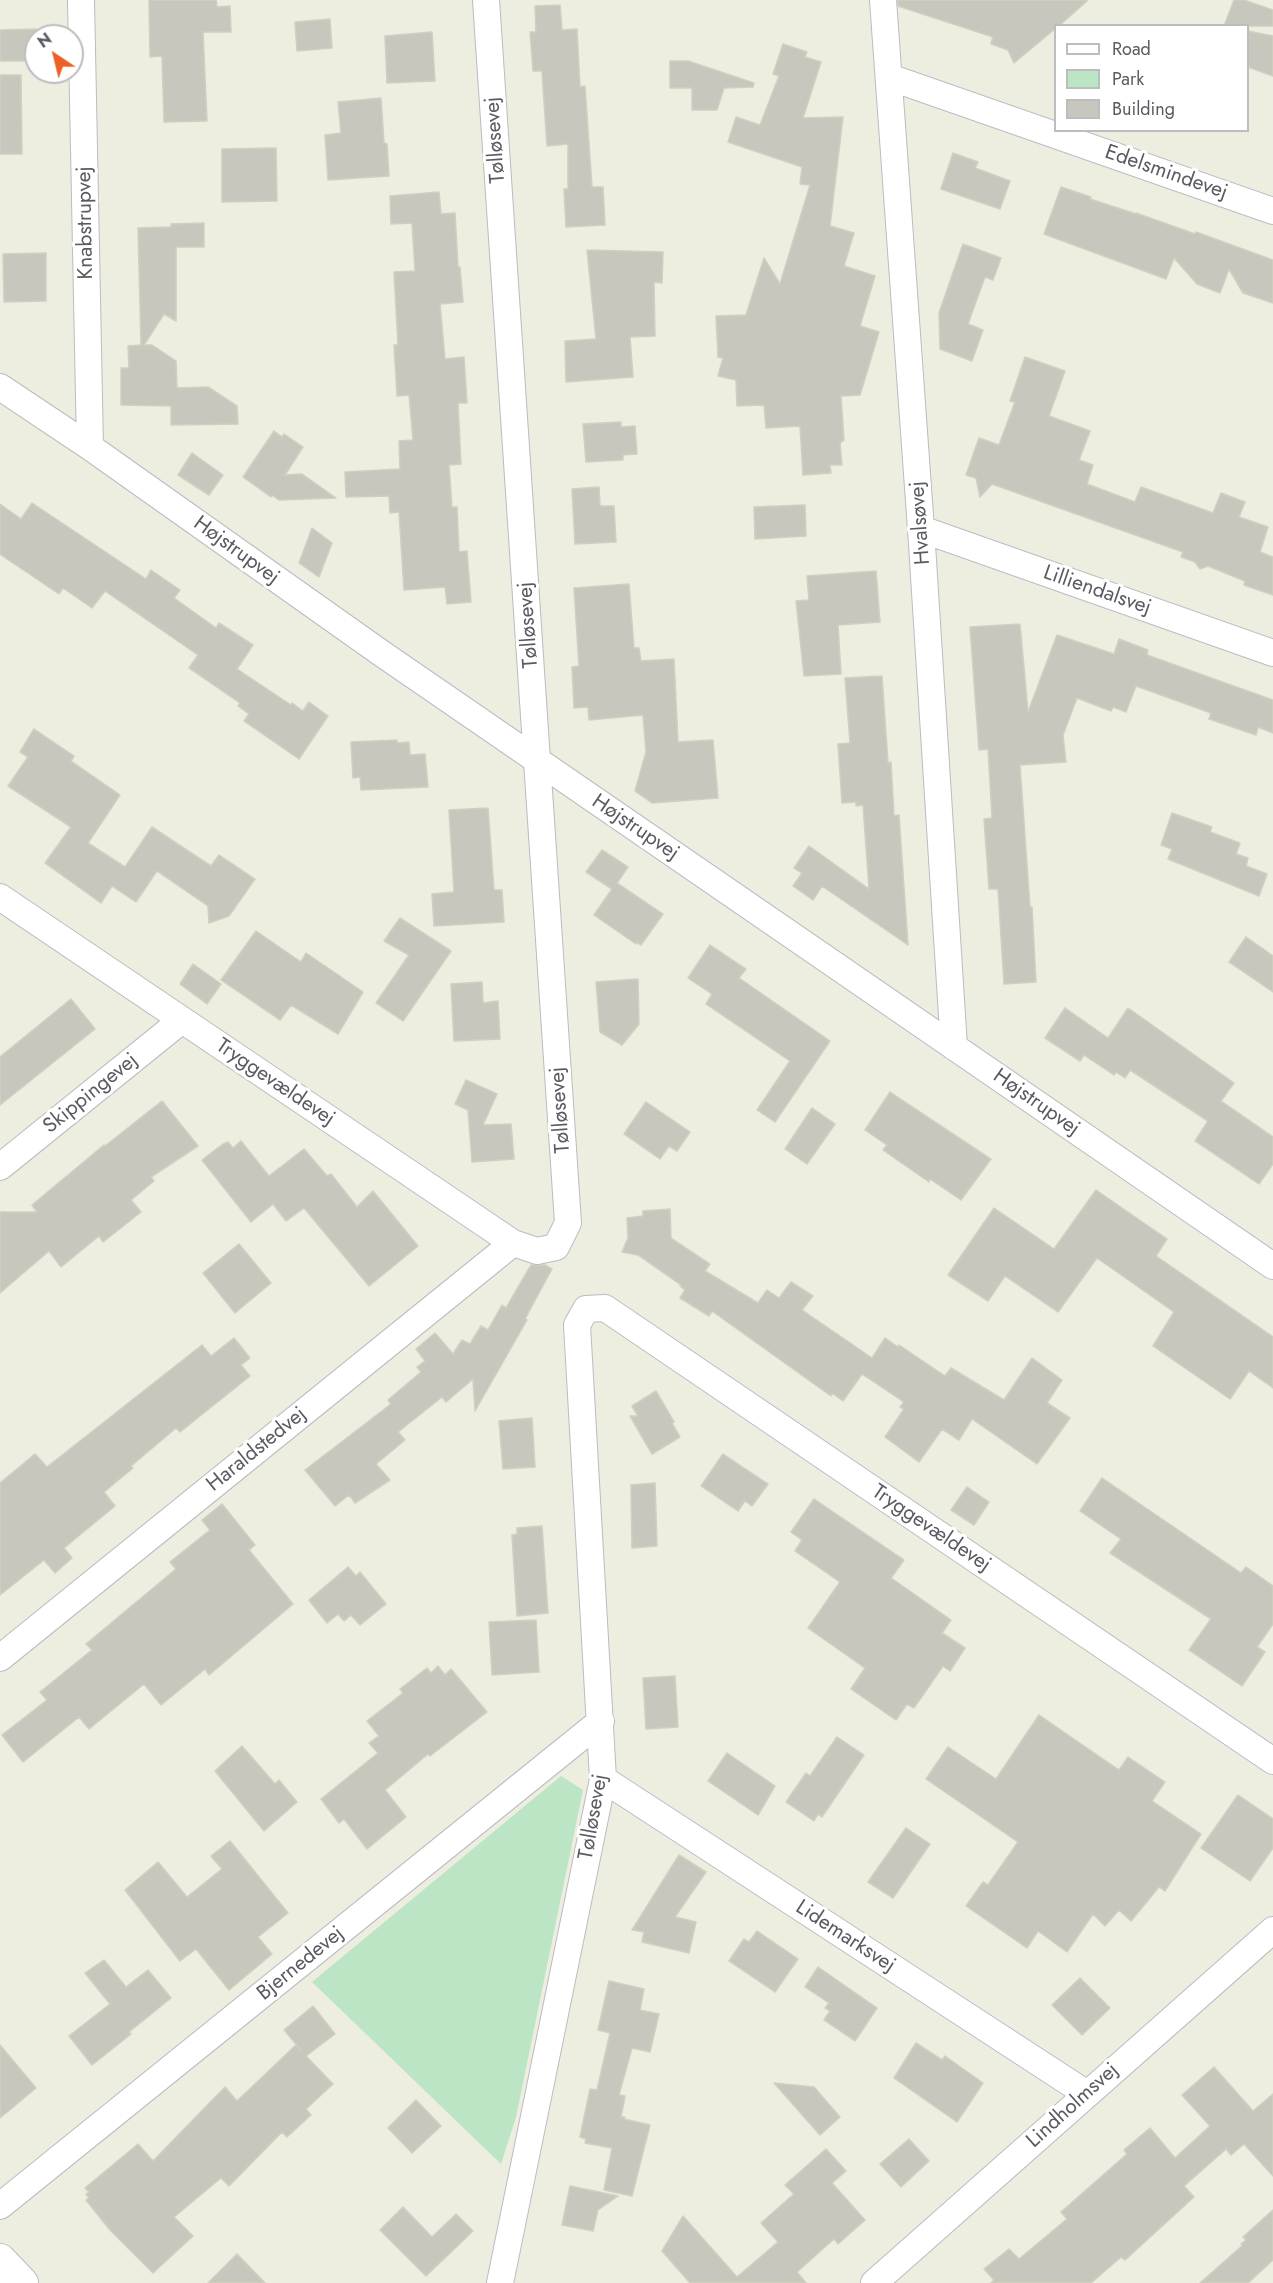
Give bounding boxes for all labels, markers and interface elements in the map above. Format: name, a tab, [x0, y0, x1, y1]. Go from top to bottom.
north arrow	[24, 24, 84, 84]
legend	[1054, 24, 1249, 132]
text: N	[33, 27, 56, 54]
text: Road	[1112, 36, 1151, 62]
text: Park	[1112, 66, 1144, 92]
street label: Tølløsevej	[480, 96, 512, 184]
text: Building	[1112, 96, 1175, 122]
street label: Edelsmindevej	[1101, 140, 1231, 206]
street label: Knabstrupvej	[72, 166, 100, 280]
street label: Hvalsøvej	[906, 480, 936, 566]
street label: Højstrupvej	[188, 511, 284, 591]
street label: Lilliendalsvej	[1040, 561, 1154, 621]
street label: Tølløsevej	[513, 581, 545, 669]
street label: Højstrupvej	[586, 790, 684, 866]
street label: Tryggevældevej	[211, 1034, 339, 1132]
street label: Skippingevej	[39, 1048, 143, 1140]
street label: Højstrupvej	[988, 1064, 1084, 1142]
street label: Tølløsevej	[545, 1066, 577, 1154]
street label: Haraldstedvej	[202, 1402, 312, 1498]
street label: Tryggevældevej	[867, 1480, 995, 1578]
street label: Tølløsevej	[574, 1772, 614, 1862]
street label: Lidemarksvej	[790, 1895, 900, 1979]
street label: Bjernedevej	[253, 1921, 349, 2007]
street label: Lindholmsvej	[1022, 2058, 1124, 2154]

